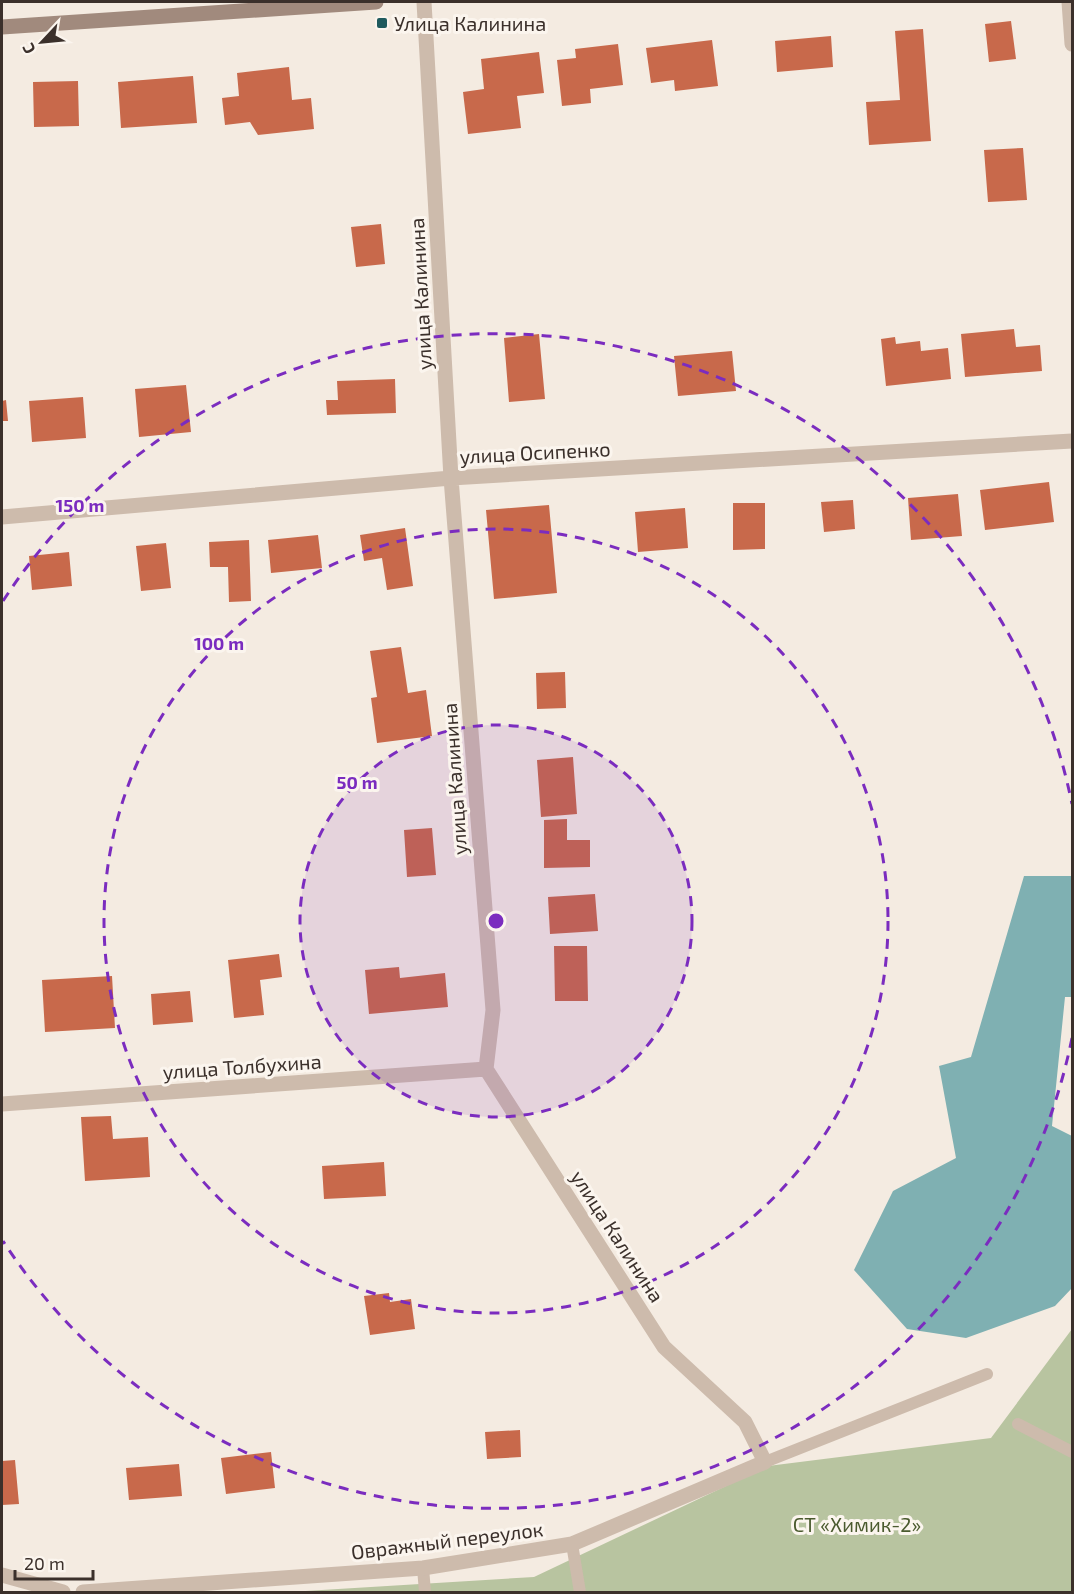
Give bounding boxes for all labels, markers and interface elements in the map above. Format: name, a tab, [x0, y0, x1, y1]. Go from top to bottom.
place label: Улица Калинина	[394, 11, 546, 35]
north arrow	[12, 12, 72, 72]
marker: Улица Калинина	[375, 16, 389, 30]
text: С	[17, 40, 39, 57]
street label: улица Калинина	[404, 217, 437, 371]
street label: улица Осипенко	[459, 436, 611, 469]
text: 150 m	[56, 494, 104, 516]
text: 100 m	[194, 632, 244, 654]
street label: улица Калинина	[437, 702, 472, 856]
text: 50 m	[336, 771, 378, 793]
centre of rings	[486, 911, 506, 931]
street label: улица Толбухина	[162, 1048, 322, 1085]
street label: улица Калинина	[566, 1166, 670, 1307]
park label: СТ «Химик-2»	[793, 1512, 921, 1536]
street label: Овражный переулок	[350, 1516, 545, 1565]
scale bar	[15, 1543, 93, 1581]
text: 20 m	[24, 1552, 65, 1574]

